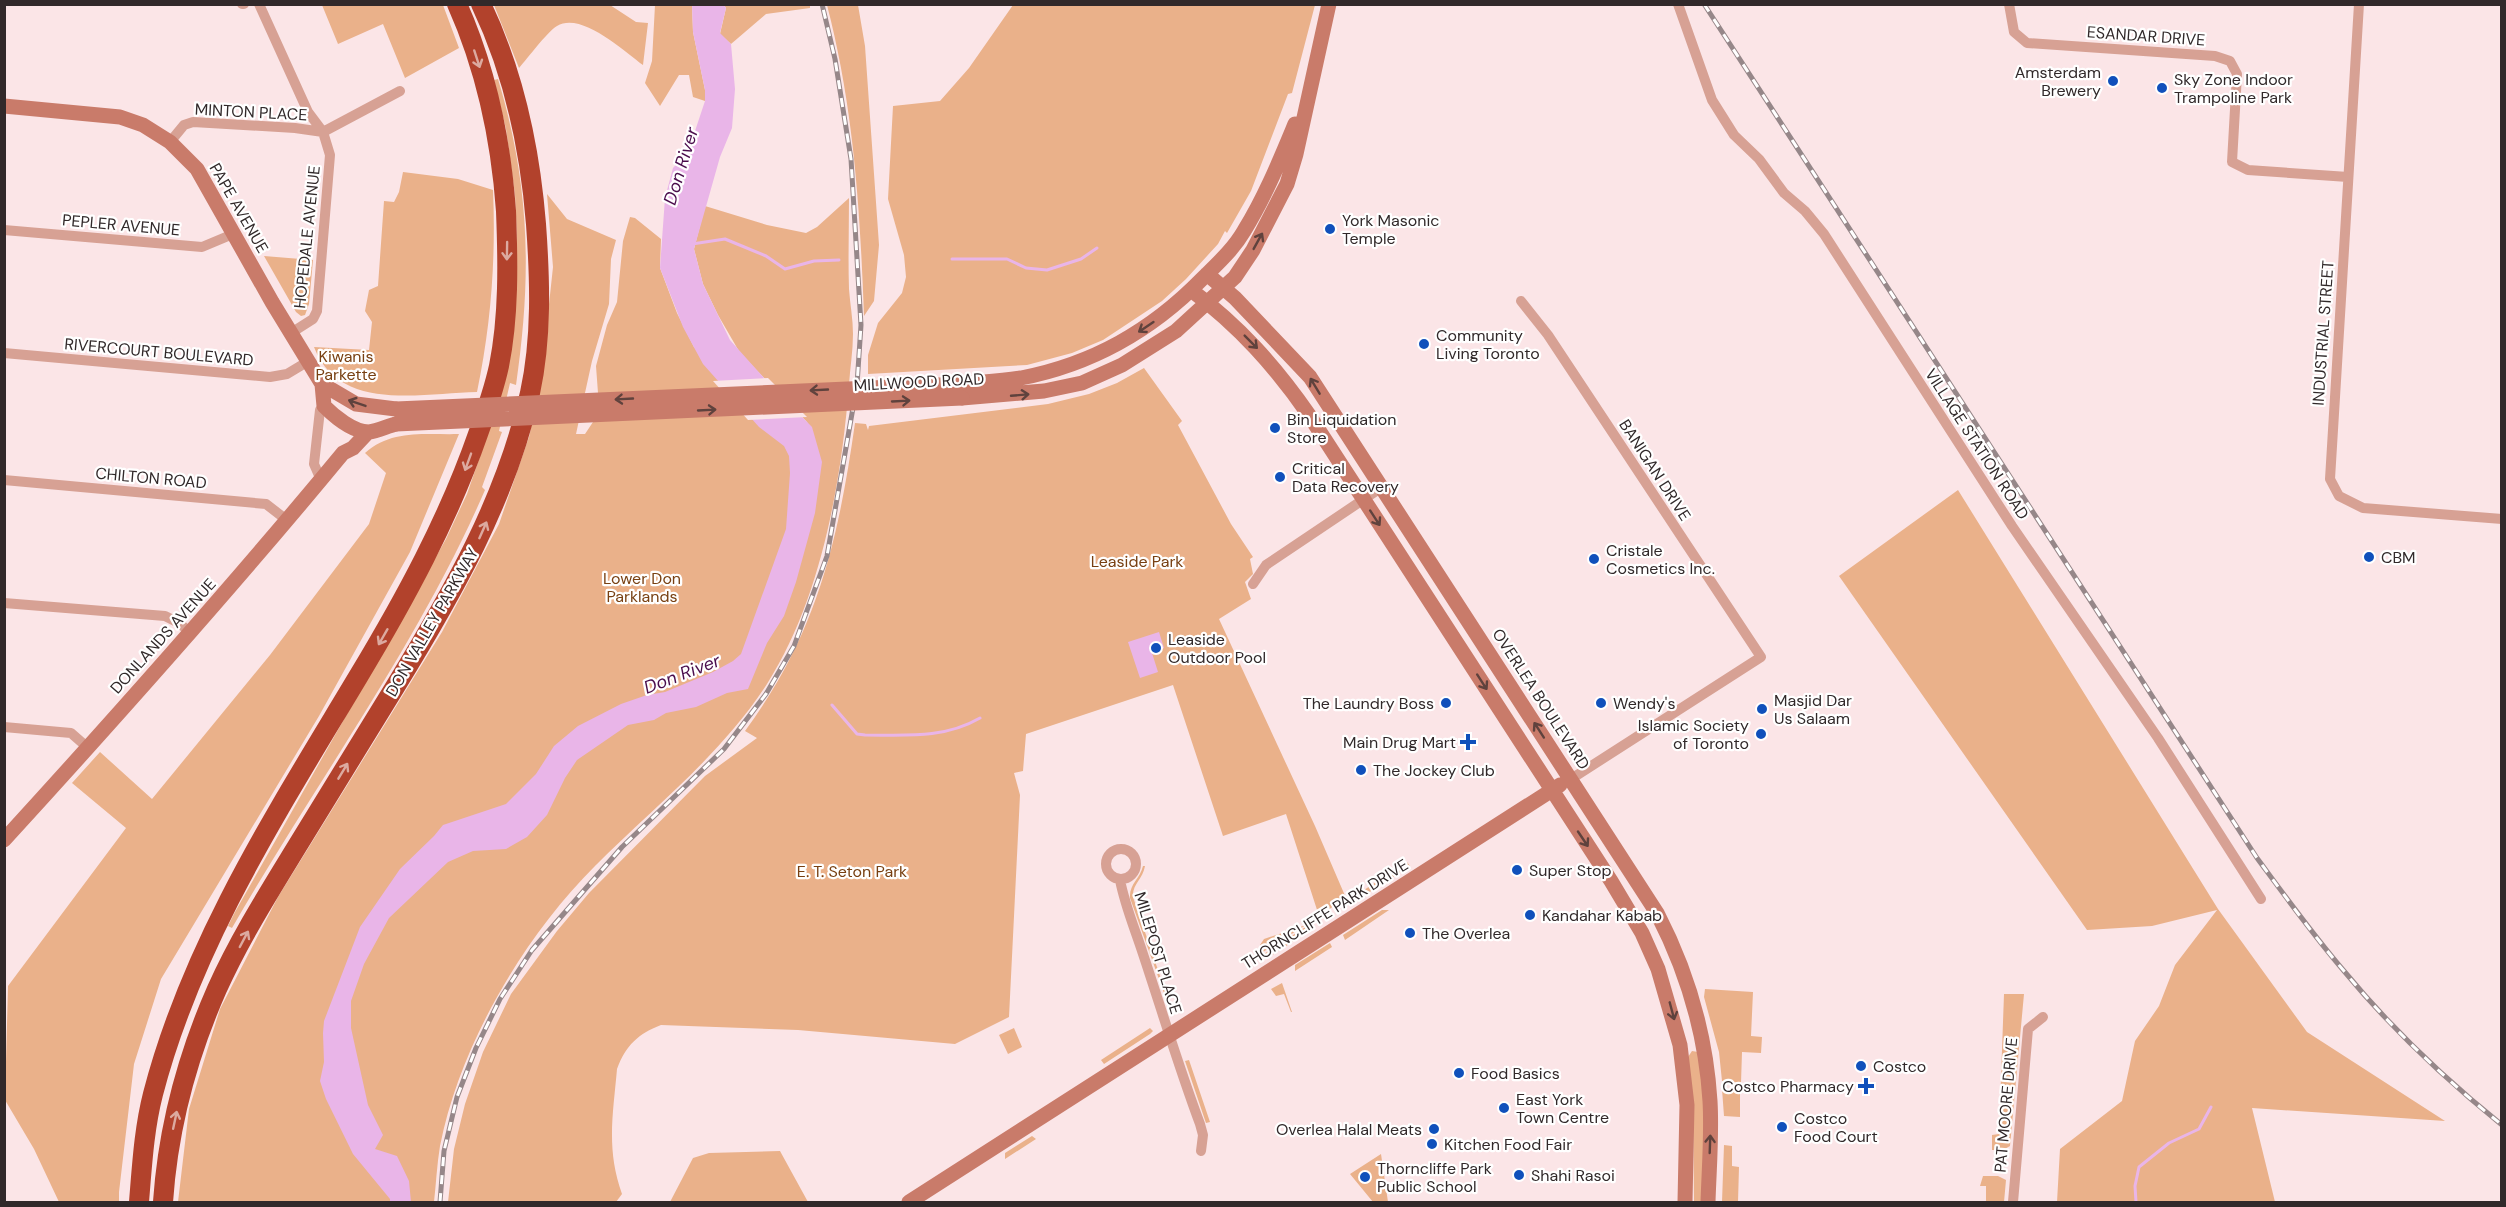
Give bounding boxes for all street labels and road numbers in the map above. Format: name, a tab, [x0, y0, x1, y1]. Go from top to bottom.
street label: ESANDAR DRIVE	[2086, 21, 2206, 51]
street label: MINTON PLACE	[194, 99, 308, 125]
street label: PAPE AVENUE	[205, 159, 273, 257]
street label: HOPEDALE AVENUE	[289, 165, 325, 309]
street label: PEPLER AVENUE	[61, 209, 181, 241]
street label: INDUSTRIAL STREET	[2307, 260, 2339, 406]
street label: RIVERCOURT BOULEVARD	[64, 333, 254, 371]
street label: VILLAGE STATION ROAD	[1920, 365, 2034, 523]
street label: MILLWOOD ROAD	[853, 368, 985, 396]
street label: BANIGAN DRIVE	[1614, 415, 1696, 525]
street label: CHILTON ROAD	[95, 463, 207, 493]
street label: DON VALLEY PARKWAY	[381, 544, 483, 700]
street label: DONLANDS AVENUE	[106, 574, 220, 698]
street label: OVERLEA BOULEVARD	[1488, 625, 1594, 773]
street label: THORNCLIFFE PARK DRIVE	[1238, 854, 1412, 974]
street label: MILEPOST PLACE	[1129, 889, 1187, 1017]
street label: PAT MOORE DRIVE	[1990, 1037, 2022, 1173]

